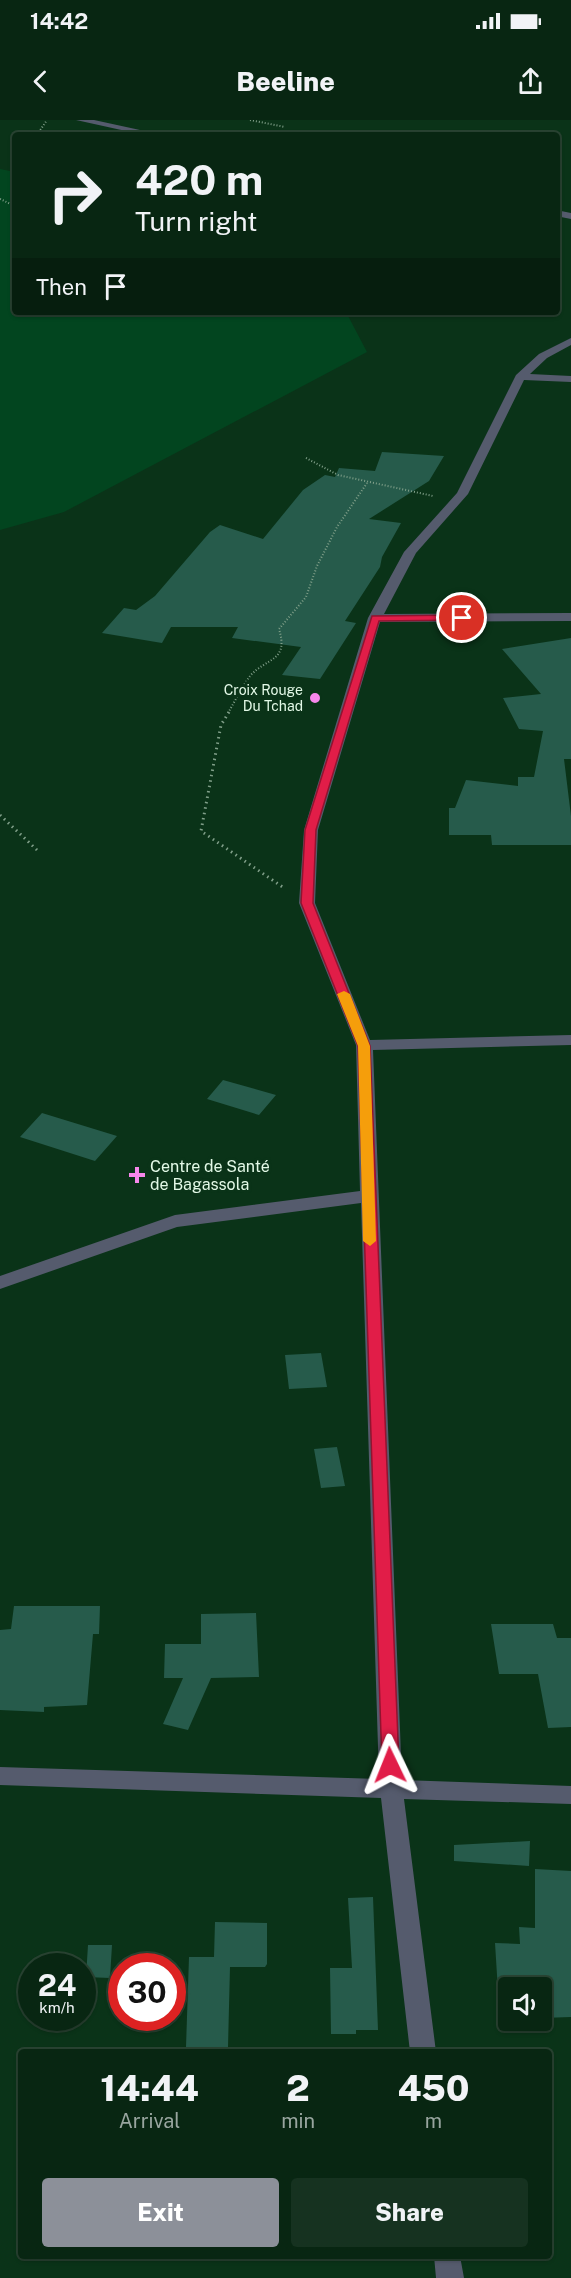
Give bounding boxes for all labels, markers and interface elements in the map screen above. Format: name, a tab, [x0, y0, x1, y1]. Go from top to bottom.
text: 14:42	[30, 8, 88, 34]
icon: back	[24, 65, 57, 98]
text: Beeline	[236, 65, 335, 97]
icon: share	[514, 65, 547, 98]
text: 420 m	[135, 155, 263, 204]
icon: right	[36, 156, 114, 234]
text: Turn right	[135, 205, 258, 237]
icon: arrive	[99, 270, 132, 303]
text: Then	[36, 274, 87, 300]
pin	[436, 592, 487, 643]
icon: arrive	[445, 601, 478, 634]
place label: Croix Rouge Du Tchad	[224, 682, 303, 714]
marker: Croix Rouge Du Tchad	[308, 691, 322, 705]
place label: Centre de Santé de Bagassola	[150, 1157, 270, 1194]
marker: Centre de Santé de Bagassola	[128, 1166, 146, 1184]
position arrow	[358, 1733, 422, 1797]
speed limit sign: 30	[108, 1953, 186, 2031]
text: 24	[38, 1967, 76, 2003]
map controls	[498, 1977, 552, 2031]
button: sound	[498, 1977, 552, 2031]
text: km/h	[39, 1999, 75, 2016]
text: 14:44	[100, 2067, 199, 2109]
text: 2	[286, 2067, 310, 2109]
text: 450	[397, 2067, 470, 2109]
text: Arrival	[119, 2109, 180, 2133]
text: min	[281, 2109, 315, 2133]
text: m	[425, 2109, 442, 2133]
button: Exit	[42, 2178, 279, 2247]
button: Share	[291, 2178, 528, 2247]

